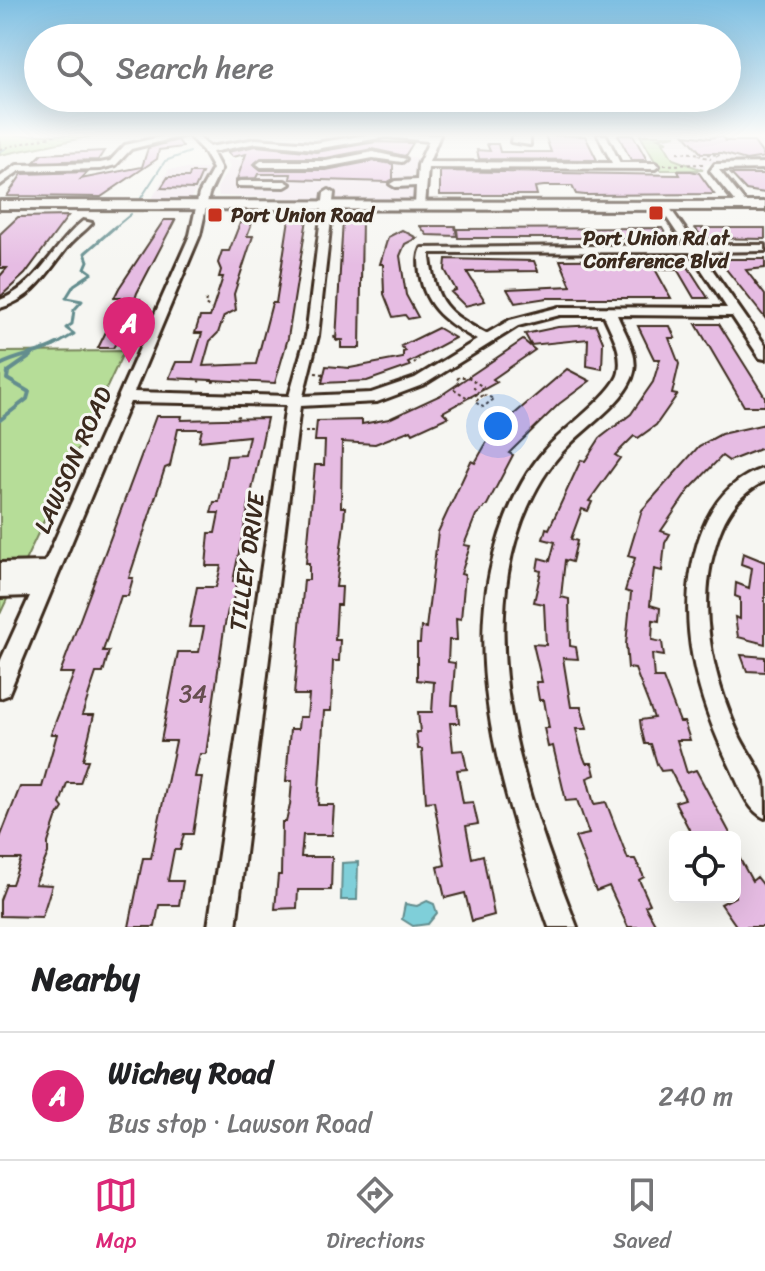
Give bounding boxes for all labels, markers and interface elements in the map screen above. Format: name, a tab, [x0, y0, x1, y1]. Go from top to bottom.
search box	[24, 24, 741, 112]
text: Search here	[116, 41, 274, 95]
icon: search	[52, 46, 96, 90]
place label: Port Union Road	[231, 198, 375, 233]
marker: Port Union Rd at Conference Blvd	[647, 204, 665, 222]
marker: Port Union Road	[206, 206, 224, 224]
place label: Port Union Rd at Conference Blvd	[583, 221, 731, 279]
pin: A	[103, 297, 155, 363]
street label: LAWSON ROAD	[22, 380, 124, 540]
your location	[478, 406, 518, 446]
street label: TILLEY DRIVE	[216, 488, 278, 634]
house number: 34	[179, 673, 207, 715]
map controls	[669, 831, 741, 903]
button: locate	[669, 831, 741, 903]
text: Nearby	[32, 949, 140, 1009]
text: Wichey Road	[108, 1046, 273, 1100]
text: A	[49, 1073, 67, 1119]
text: 240 m	[659, 1073, 733, 1119]
text: Bus stop · Lawson Road	[108, 1100, 371, 1146]
tab: Map	[94, 1173, 138, 1260]
tab: Directions	[326, 1173, 425, 1260]
tab: Saved	[613, 1173, 671, 1260]

